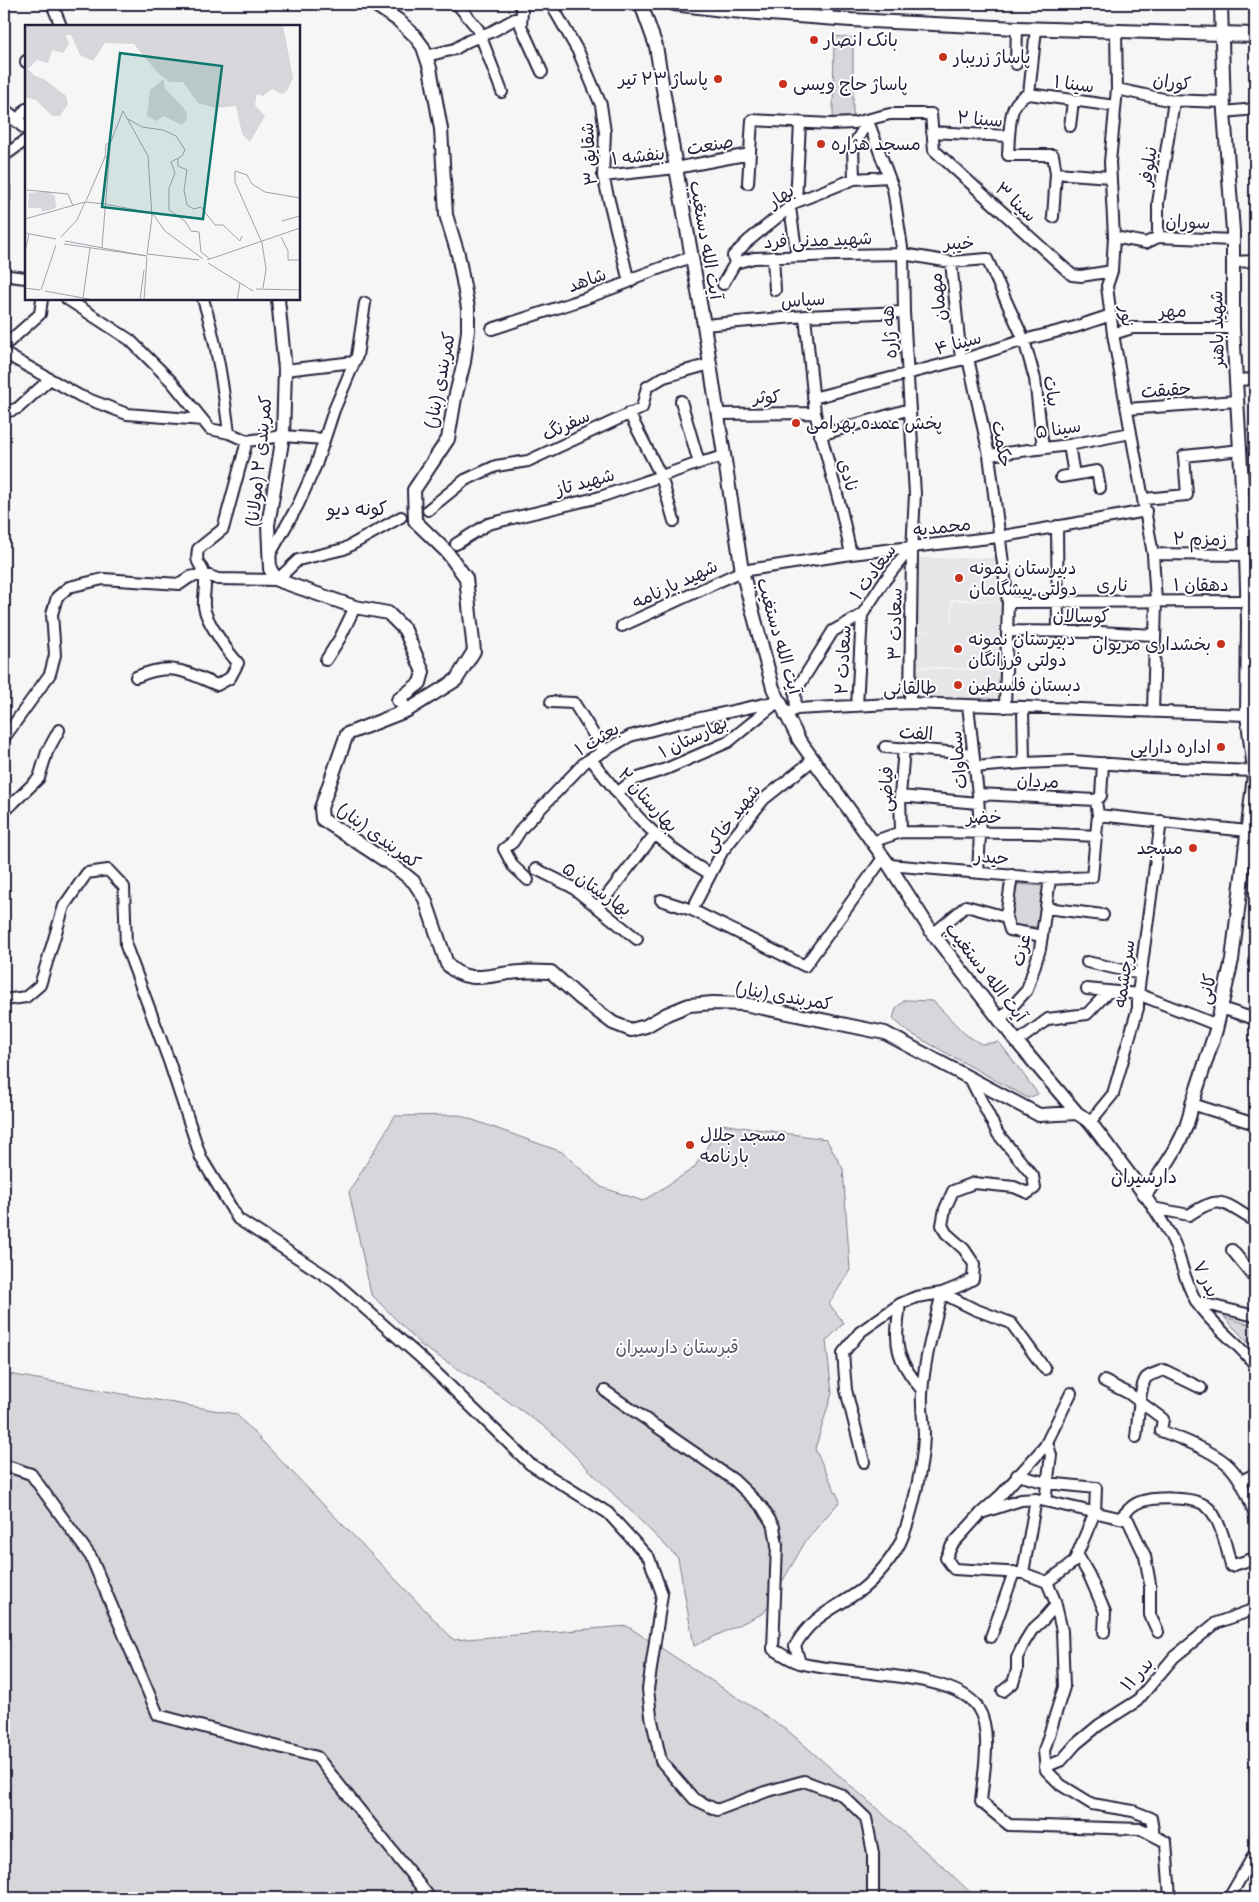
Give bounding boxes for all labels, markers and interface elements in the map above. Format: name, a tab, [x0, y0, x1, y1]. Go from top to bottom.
inset map	[25, 25, 300, 300]
place label: بانک انصار	[822, 28, 898, 51]
marker: بانک انصار	[808, 34, 820, 46]
place label: پاساژ زریبار	[952, 45, 1030, 69]
marker: پاساژ زریبار	[937, 51, 949, 63]
place label: پاساژ ۲۳ تیر	[617, 67, 708, 91]
street label: کوران	[1151, 68, 1193, 96]
street label: سینا ۱	[1052, 69, 1096, 98]
place label: پاساژ حاج ویسی	[793, 72, 908, 96]
marker: پاساژ ۲۳ تیر	[712, 73, 724, 85]
marker: پاساژ حاج ویسی	[777, 78, 789, 90]
street label: سینا ۲	[956, 105, 1004, 132]
street label: شقایق ۳	[575, 122, 602, 186]
street label: صنعت	[685, 129, 735, 160]
place label: مسجد هژاره	[831, 132, 921, 155]
marker: مسجد هژاره	[815, 138, 827, 150]
street label: بنفشه ۱	[610, 141, 666, 170]
street label: نیلوفر	[1133, 145, 1163, 189]
street label: سینا ۳	[991, 177, 1042, 227]
street label: بهار	[761, 178, 798, 214]
street label: آیت الله دستغیب	[685, 179, 729, 303]
street label: سوران	[1165, 209, 1211, 235]
street label: شهید مدنی فرد	[763, 226, 873, 253]
street label: خیبر	[942, 231, 974, 254]
street label: شاهد	[564, 262, 609, 297]
street label: مهمان	[924, 272, 951, 322]
street label: سپاس	[780, 286, 826, 314]
street label: شهید باهنر	[1204, 290, 1229, 370]
street label: مهر	[1157, 299, 1187, 322]
street label: نور	[1115, 303, 1140, 328]
street label: هه ژاره	[875, 305, 902, 359]
street label: سینا ۴	[932, 325, 984, 360]
street label: کمربندی (بنار)	[419, 329, 460, 430]
street label: بیات	[1039, 374, 1066, 408]
street label: حقیقت	[1140, 376, 1192, 403]
street label: کوثر	[751, 385, 781, 408]
street label: کمربندی ۲ (مولانا)	[240, 394, 278, 528]
street label: سفرنگ	[538, 403, 593, 446]
place label: پخش عمده بهرامی	[806, 411, 942, 435]
street label: سینا ۵	[1033, 414, 1083, 443]
marker: پخش عمده بهرامی	[790, 417, 802, 429]
street label: حکمت	[987, 419, 1018, 469]
street label: نادی	[833, 456, 864, 494]
street label: شهید تاز	[551, 463, 617, 501]
district label: کونه دیو	[325, 496, 388, 521]
street label: محمدیه	[912, 512, 972, 541]
street label: زمزم ۲	[1173, 527, 1227, 553]
street label: سعادت ۱	[844, 539, 901, 605]
street label: شهید بارنامه	[628, 554, 721, 613]
place label: دبیرستان نمونه دولتی پیشگامان	[969, 556, 1077, 601]
marker: دبیرستان نمونه دولتی پیشگامان	[953, 572, 965, 584]
street label: ناری	[1096, 573, 1128, 596]
street label: دهقان ۱	[1173, 573, 1229, 596]
street label: آیت الله دستغیب	[752, 575, 808, 698]
street label: سعادت ۳	[882, 587, 907, 660]
street label: کوسالان	[1052, 604, 1110, 629]
street label: سعادت ۲	[829, 624, 856, 696]
place label: دبیرستان نمونه دولتی فرزانگان	[968, 627, 1075, 671]
place label: بخشداری مریوان	[1092, 632, 1211, 655]
marker: بخشداری مریوان	[1215, 638, 1227, 650]
marker: دبیرستان نمونه دولتی فرزانگان	[952, 643, 964, 655]
place label: دبستان فلسطین	[968, 673, 1081, 696]
street label: طالقانی	[883, 676, 937, 699]
marker: دبستان فلسطین	[952, 679, 964, 691]
street label: بهارستان ۱	[654, 710, 731, 763]
street label: بعثت ۱	[570, 716, 623, 761]
street label: الفت	[898, 720, 934, 745]
street label: سماوات	[943, 730, 972, 790]
place label: اداره دارایی	[1130, 735, 1211, 758]
marker: اداره دارایی	[1215, 741, 1227, 753]
street label: بهارستان ۲	[613, 762, 684, 837]
street label: فیاضی	[873, 766, 898, 812]
street label: مردان	[1016, 768, 1060, 793]
street label: شهید خاکی	[698, 779, 765, 857]
street label: کمربندی (بنار)	[333, 798, 426, 874]
street label: خضر	[964, 805, 1002, 828]
place label: مسجد	[1137, 836, 1183, 859]
marker: مسجد	[1187, 842, 1199, 854]
street label: حیدر	[972, 843, 1010, 869]
street label: بهارستان ۵	[558, 856, 637, 921]
street label: آیت الله دستغیب	[940, 917, 1033, 1027]
street label: عزت	[1005, 931, 1036, 969]
street label: سرچشمه	[1107, 938, 1141, 1010]
street label: کانی	[1192, 971, 1221, 1006]
street label: کمربندی (بنار)	[734, 976, 835, 1015]
place label: مسجد جلال بارنامه	[700, 1123, 786, 1167]
marker: مسجد جلال بارنامه	[684, 1139, 696, 1151]
district label: دارسیران	[1111, 1164, 1177, 1188]
street label: بدر ۷	[1188, 1257, 1225, 1301]
park label: قبرستان دارسیران	[615, 1335, 739, 1358]
street label: بدر ۱۱	[1115, 1652, 1158, 1696]

